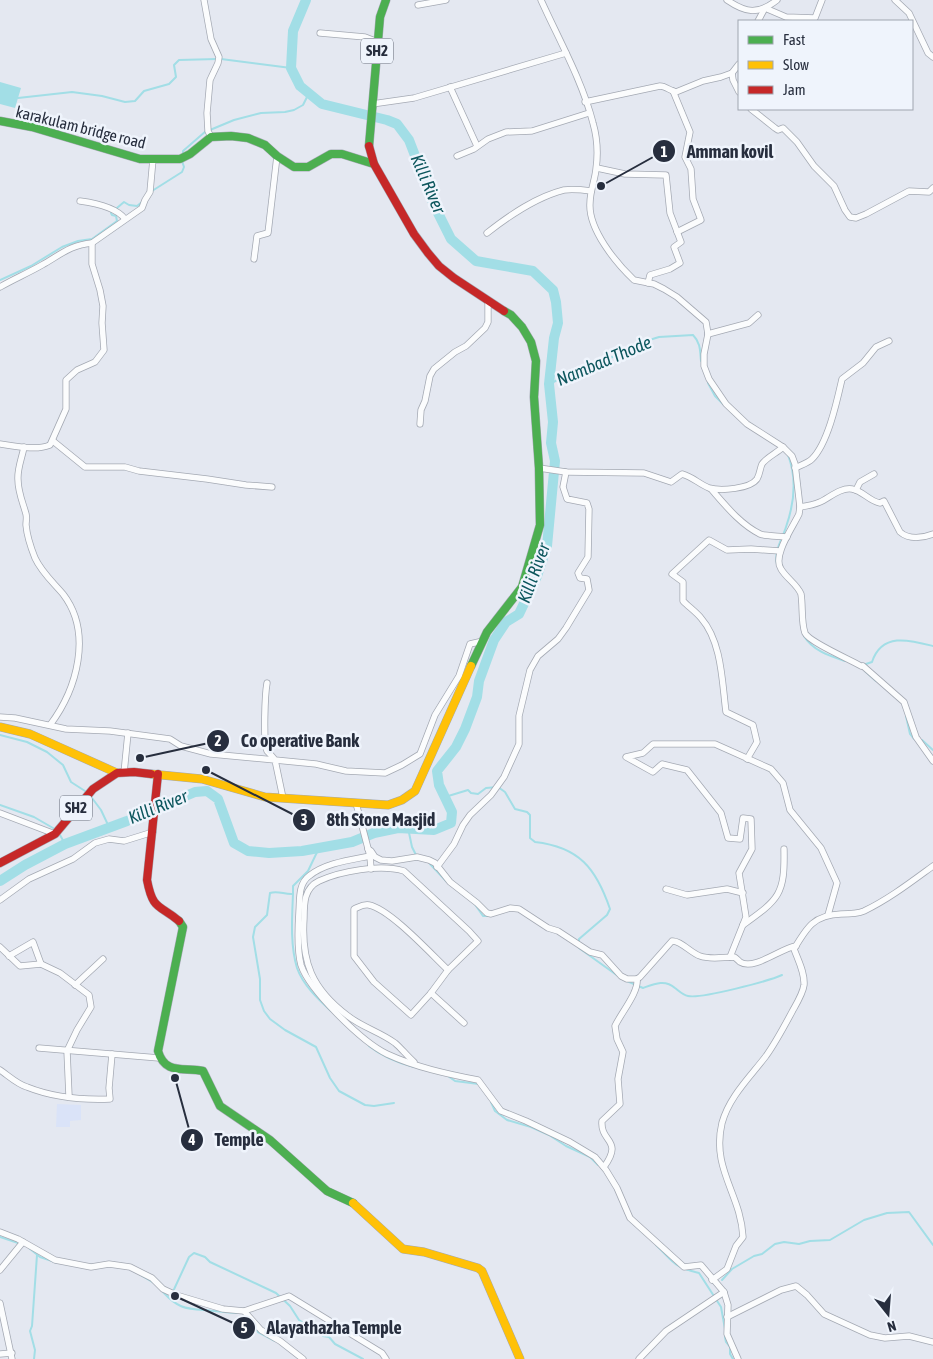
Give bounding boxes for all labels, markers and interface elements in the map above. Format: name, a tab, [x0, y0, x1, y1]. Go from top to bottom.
legend	[738, 20, 913, 110]
text: Fast	[783, 31, 805, 48]
road number: SH2	[361, 38, 393, 64]
text: Slow	[783, 56, 809, 73]
text: Jam	[783, 81, 806, 98]
street label: karakulam bridge road	[14, 102, 148, 153]
callout: Amman kovil	[651, 135, 783, 168]
text: Amman kovil	[686, 141, 773, 162]
text: 1	[660, 143, 668, 160]
water label: Killi River	[407, 151, 451, 217]
water label: Nambad Thode	[553, 331, 655, 390]
water label: Killi River	[513, 539, 554, 606]
callout: Co operative Bank	[206, 724, 369, 757]
text: Co operative Bank	[241, 730, 360, 751]
text: 2	[214, 732, 222, 749]
water label: Killi River	[125, 785, 191, 828]
road number: SH2	[60, 796, 92, 820]
callout: 8th Stone Masjid	[292, 803, 445, 836]
text: 8th Stone Masjid	[327, 809, 435, 830]
text: 3	[300, 811, 308, 828]
callout: Temple	[179, 1124, 273, 1157]
text: Temple	[214, 1129, 264, 1150]
text: 4	[187, 1131, 196, 1148]
north arrow	[863, 1289, 913, 1339]
callout: Alayathazha Temple	[231, 1311, 411, 1344]
text: Alayathazha Temple	[265, 1317, 402, 1338]
text: N	[886, 1318, 898, 1335]
text: 5	[240, 1319, 248, 1336]

